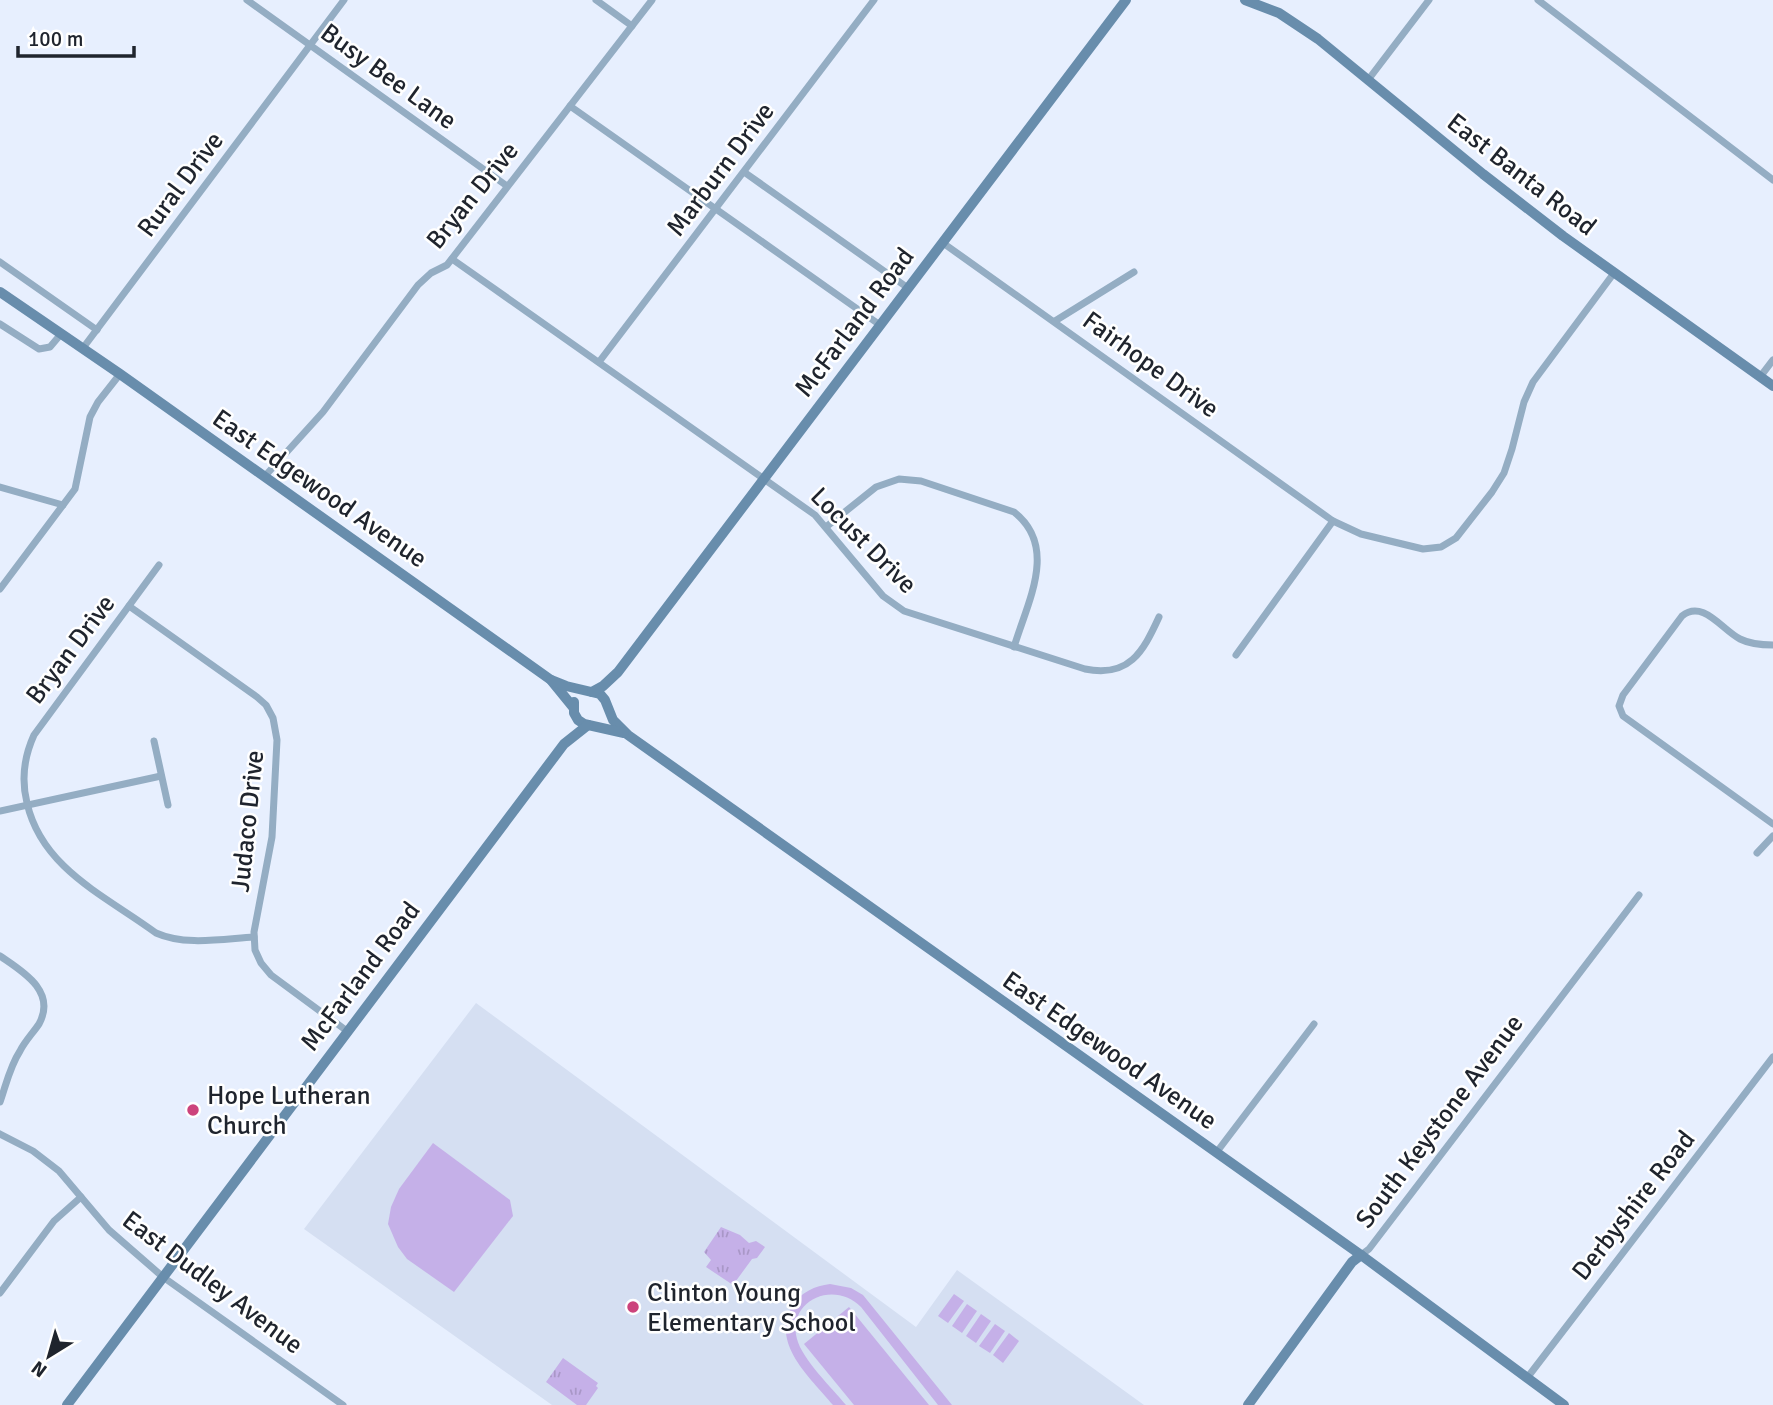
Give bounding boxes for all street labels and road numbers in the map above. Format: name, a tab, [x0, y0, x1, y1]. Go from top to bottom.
street label: Busy Bee Lane	[314, 17, 463, 137]
street label: Marburn Drive	[660, 96, 782, 243]
street label: East Banta Road	[1440, 107, 1602, 243]
street label: Rural Drive	[131, 126, 231, 243]
street label: Bryan Drive	[420, 136, 526, 256]
street label: McFarland Road	[788, 242, 921, 404]
street label: Fairhope Drive	[1076, 305, 1225, 425]
street label: East Edgewood Avenue	[206, 403, 433, 575]
street label: Locust Drive	[803, 481, 923, 601]
street label: Bryan Drive	[19, 589, 122, 711]
street label: Judaco Drive	[225, 749, 271, 894]
street label: McFarland Road	[294, 896, 427, 1058]
street label: East Edgewood Avenue	[996, 965, 1223, 1137]
street label: South Keystone Avenue	[1349, 1009, 1531, 1235]
street label: Derbyshire Road	[1565, 1124, 1702, 1287]
street label: East Dudley Avenue	[116, 1204, 309, 1361]

